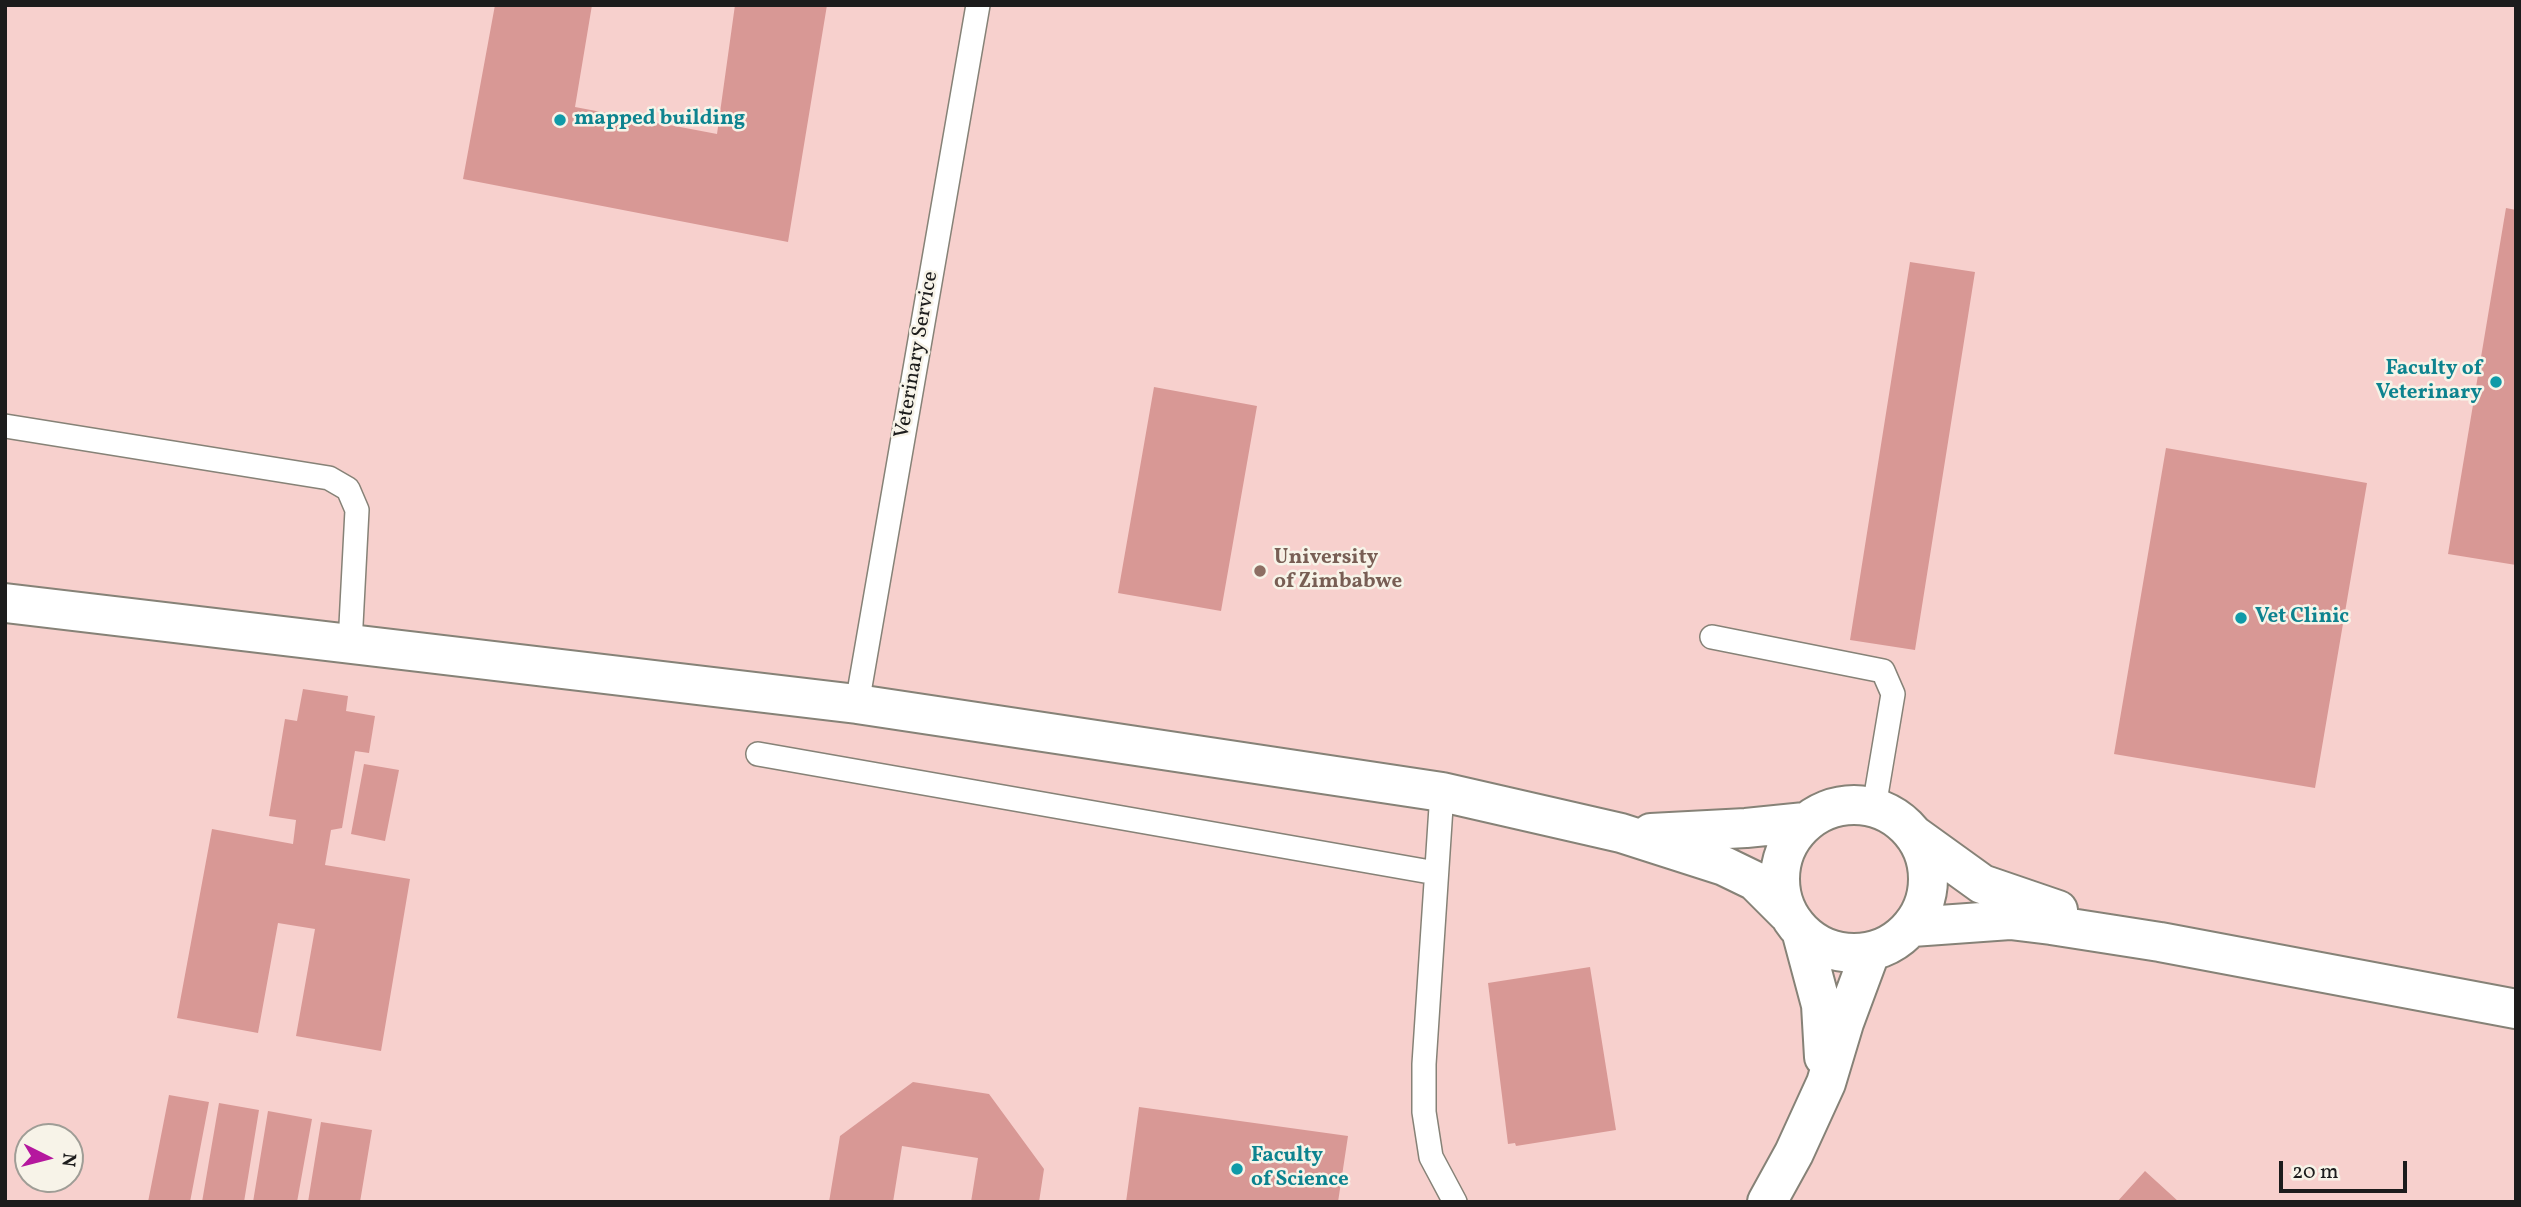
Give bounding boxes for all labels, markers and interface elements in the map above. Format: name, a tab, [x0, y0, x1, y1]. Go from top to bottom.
place label: mapped building	[574, 107, 745, 133]
marker: mapped building	[552, 112, 568, 128]
street label: Veterinary Service	[891, 270, 945, 440]
place label: Faculty of Veterinary	[2376, 357, 2482, 407]
marker: Faculty of Veterinary	[2488, 374, 2504, 390]
place label: University of Zimbabwe	[1274, 546, 1402, 596]
marker: University of Zimbabwe	[1252, 563, 1268, 579]
place label: Vet Clinic	[2255, 605, 2349, 631]
marker: Vet Clinic	[2233, 610, 2249, 626]
north arrow	[14, 1123, 84, 1193]
place label: Faculty of Science	[1251, 1144, 1349, 1194]
scale bar	[2283, 1148, 2411, 1192]
text: N	[54, 1152, 82, 1168]
text: 20 m	[2292, 1158, 2338, 1187]
marker: Faculty of Science	[1229, 1161, 1245, 1177]

